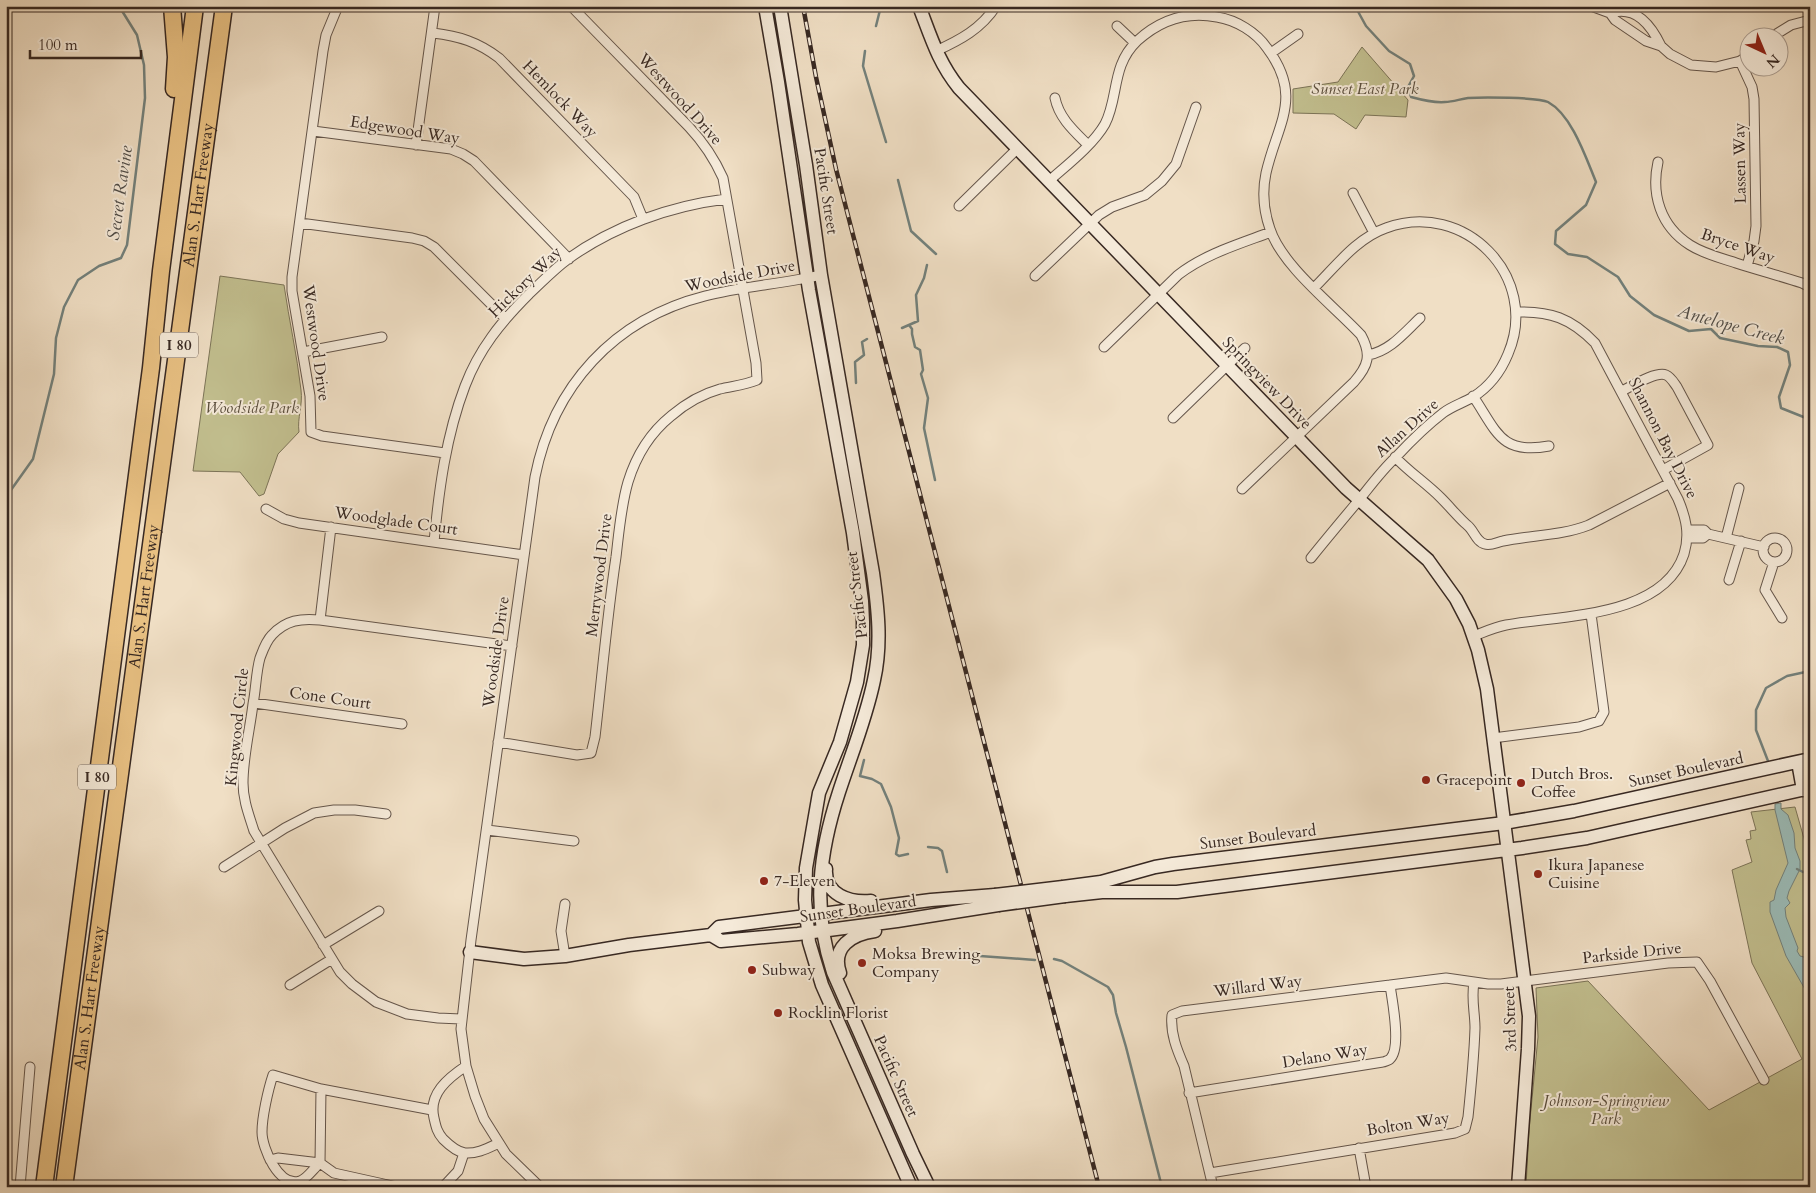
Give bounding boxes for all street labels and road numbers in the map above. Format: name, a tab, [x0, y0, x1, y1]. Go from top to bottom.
street label: Westwood Drive	[632, 47, 727, 150]
street label: Hemlock Way	[517, 55, 603, 143]
street label: Edgewood Way	[349, 110, 462, 150]
street label: Alan S. Hart Freeway	[178, 121, 219, 269]
street label: Lassen Way	[1728, 122, 1752, 204]
street label: Pacific Street	[808, 146, 844, 236]
street label: Bryce Way	[1698, 223, 1779, 269]
street label: Hickory Way	[484, 241, 567, 323]
street label: Woodside Drive	[682, 255, 797, 298]
street label: Westwood Drive	[297, 283, 335, 402]
road number: I 80	[160, 332, 198, 358]
street label: Springview Drive	[1217, 332, 1317, 434]
street label: Shannon Bay Drive	[1623, 374, 1703, 502]
street label: Allan Drive	[1370, 394, 1444, 462]
street label: Woodglade Court	[332, 501, 459, 541]
street label: Merrywood Drive	[581, 512, 617, 638]
street label: Alan S. Hart Freeway	[123, 522, 165, 670]
street label: Pacific Street	[841, 550, 873, 640]
street label: Woodside Drive	[477, 595, 515, 710]
street label: Kingwood Circle	[220, 667, 254, 787]
street label: Cone Court	[288, 681, 372, 715]
street label: Sunset Boulevard	[1627, 747, 1746, 793]
road number: I 80	[78, 764, 116, 790]
street label: Sunset Boulevard	[1199, 819, 1318, 855]
street label: Sunset Boulevard	[799, 890, 918, 928]
street label: Alan S. Hart Freeway	[69, 924, 110, 1071]
street label: Parkside Drive	[1581, 937, 1683, 969]
street label: Willard Way	[1212, 970, 1304, 1002]
street label: 3rd Street	[1498, 986, 1522, 1052]
street label: Pacific Street	[868, 1032, 924, 1120]
street label: Delano Way	[1281, 1038, 1370, 1074]
street label: Bolton Way	[1365, 1107, 1452, 1141]

